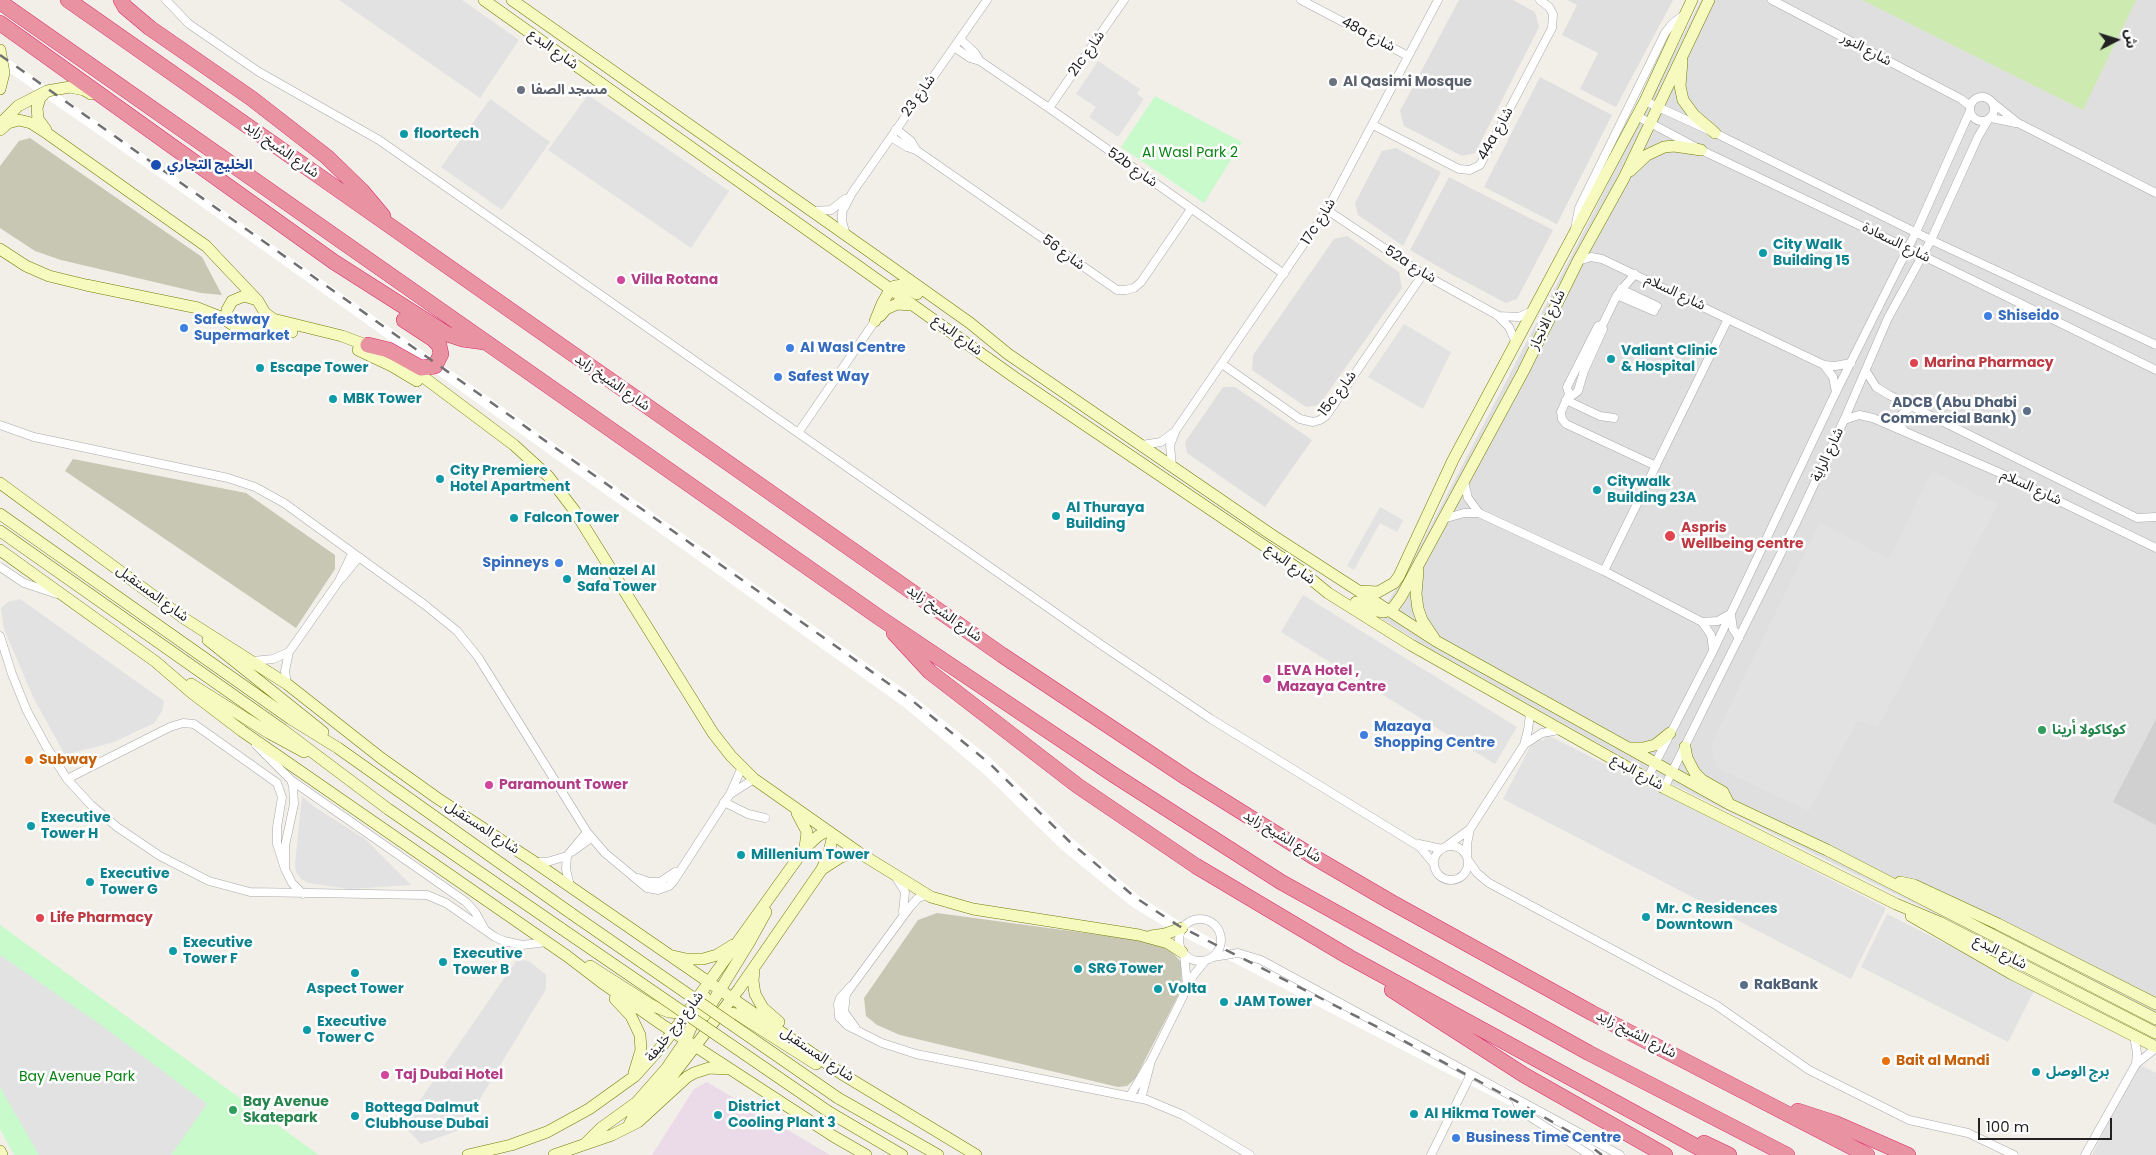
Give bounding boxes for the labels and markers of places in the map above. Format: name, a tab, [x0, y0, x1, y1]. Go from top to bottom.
place label: Al Qasimi Mosque	[1343, 74, 1472, 90]
marker: Al Qasimi Mosque	[1327, 76, 1339, 88]
place label: مسجد الصفا	[531, 82, 607, 98]
marker: مسجد الصفا	[515, 84, 527, 96]
place label: floortech	[414, 126, 479, 142]
marker: floortech	[398, 128, 410, 140]
place label: الخليج التجاري	[167, 157, 253, 173]
marker: الخليج التجاري	[149, 158, 163, 172]
place label: City Walk Building 15	[1773, 237, 1850, 270]
marker: City Walk Building 15	[1757, 247, 1769, 259]
place label: Villa Rotana	[631, 272, 718, 288]
marker: Villa Rotana	[615, 274, 627, 286]
place label: Shiseido	[1998, 308, 2059, 324]
marker: Shiseido	[1982, 310, 1994, 322]
place label: Safestway Supermarket	[194, 312, 289, 344]
marker: Safestway Supermarket	[178, 322, 190, 334]
place label: Al Wasl Centre	[800, 340, 906, 356]
marker: Al Wasl Centre	[784, 342, 796, 354]
place label: Valiant Clinic & Hospital	[1621, 343, 1718, 376]
marker: Valiant Clinic & Hospital	[1605, 353, 1617, 365]
place label: Marina Pharmacy	[1924, 355, 2054, 371]
marker: Marina Pharmacy	[1908, 357, 1920, 369]
place label: Escape Tower	[270, 360, 368, 376]
marker: Escape Tower	[254, 362, 266, 374]
place label: Safest Way	[788, 369, 869, 385]
marker: Safest Way	[772, 371, 784, 383]
place label: MBK Tower	[343, 391, 422, 407]
marker: MBK Tower	[327, 393, 339, 405]
place label: ADCB (Abu Dhabi Commercial Bank)	[1880, 395, 2017, 428]
marker: ADCB (Abu Dhabi Commercial Bank)	[2021, 405, 2033, 417]
place label: City Premiere Hotel Apartment	[450, 463, 570, 496]
marker: City Premiere Hotel Apartment	[434, 473, 446, 485]
place label: Citywalk Building 23A	[1607, 474, 1696, 507]
marker: Citywalk Building 23A	[1591, 484, 1603, 496]
place label: Al Thuraya Building	[1066, 500, 1144, 532]
place label: Falcon Tower	[524, 510, 619, 526]
marker: Al Thuraya Building	[1050, 510, 1062, 522]
marker: Falcon Tower	[508, 512, 520, 524]
place label: Aspris Wellbeing centre	[1681, 520, 1804, 552]
marker: Aspris Wellbeing centre	[1663, 529, 1677, 543]
place label: Spinneys	[483, 555, 549, 571]
marker: Spinneys	[553, 557, 565, 569]
place label: Manazel Al Safa Tower	[577, 563, 657, 596]
marker: Manazel Al Safa Tower	[561, 573, 573, 585]
place label: LEVA Hotel , Mazaya Centre	[1277, 663, 1386, 696]
marker: LEVA Hotel , Mazaya Centre	[1261, 673, 1273, 685]
place label: Mazaya Shopping Centre	[1374, 719, 1495, 752]
place label: كوكاكولا أرينا	[2052, 722, 2126, 738]
marker: كوكاكولا أرينا	[2036, 724, 2048, 736]
marker: Mazaya Shopping Centre	[1358, 729, 1370, 741]
place label: Subway	[39, 752, 97, 768]
marker: Subway	[23, 754, 35, 766]
place label: Paramount Tower	[499, 777, 628, 793]
marker: Paramount Tower	[483, 779, 495, 791]
place label: Executive Tower H	[41, 810, 111, 842]
marker: Executive Tower H	[25, 820, 37, 832]
place label: Millenium Tower	[751, 847, 870, 863]
marker: Millenium Tower	[735, 849, 747, 861]
place label: Executive Tower G	[100, 866, 170, 899]
marker: Executive Tower G	[84, 876, 96, 888]
place label: Mr. C Residences Downtown	[1656, 901, 1778, 934]
place label: Life Pharmacy	[50, 910, 153, 926]
marker: Mr. C Residences Downtown	[1640, 911, 1652, 923]
marker: Life Pharmacy	[34, 912, 46, 924]
place label: Executive Tower F	[183, 935, 253, 968]
marker: Executive Tower F	[167, 945, 179, 957]
place label: Executive Tower B	[453, 946, 523, 979]
marker: Executive Tower B	[437, 956, 449, 968]
place label: SRG Tower	[1088, 961, 1163, 977]
marker: SRG Tower	[1072, 963, 1084, 975]
marker: Aspect Tower	[349, 967, 361, 979]
place label: RakBank	[1754, 977, 1818, 993]
marker: RakBank	[1738, 979, 1750, 991]
place label: Aspect Tower	[306, 981, 404, 997]
place label: Volta	[1168, 981, 1206, 997]
marker: Volta	[1152, 983, 1164, 995]
place label: JAM Tower	[1234, 994, 1312, 1010]
marker: JAM Tower	[1218, 996, 1230, 1008]
place label: Executive Tower C	[317, 1014, 387, 1046]
marker: Executive Tower C	[301, 1024, 313, 1036]
place label: Bait al Mandi	[1896, 1053, 1990, 1069]
marker: Bait al Mandi	[1880, 1055, 1892, 1067]
place label: برج الوصل	[2046, 1064, 2109, 1080]
marker: برج الوصل	[2030, 1066, 2042, 1078]
place label: Taj Dubai Hotel	[395, 1067, 503, 1083]
marker: Taj Dubai Hotel	[379, 1069, 391, 1081]
place label: Bay Avenue Skatepark	[243, 1094, 329, 1126]
place label: District Cooling Plant 3	[728, 1099, 836, 1132]
place label: Bottega Dalmut Clubhouse Dubai	[365, 1100, 489, 1132]
marker: Bay Avenue Skatepark	[227, 1104, 239, 1116]
place label: Al Hikma Tower	[1424, 1106, 1536, 1122]
marker: Al Hikma Tower	[1408, 1108, 1420, 1120]
marker: District Cooling Plant 3	[712, 1109, 724, 1121]
marker: Bottega Dalmut Clubhouse Dubai	[349, 1110, 361, 1122]
place label: Business Time Centre	[1466, 1130, 1621, 1146]
marker: Business Time Centre	[1450, 1132, 1462, 1144]

